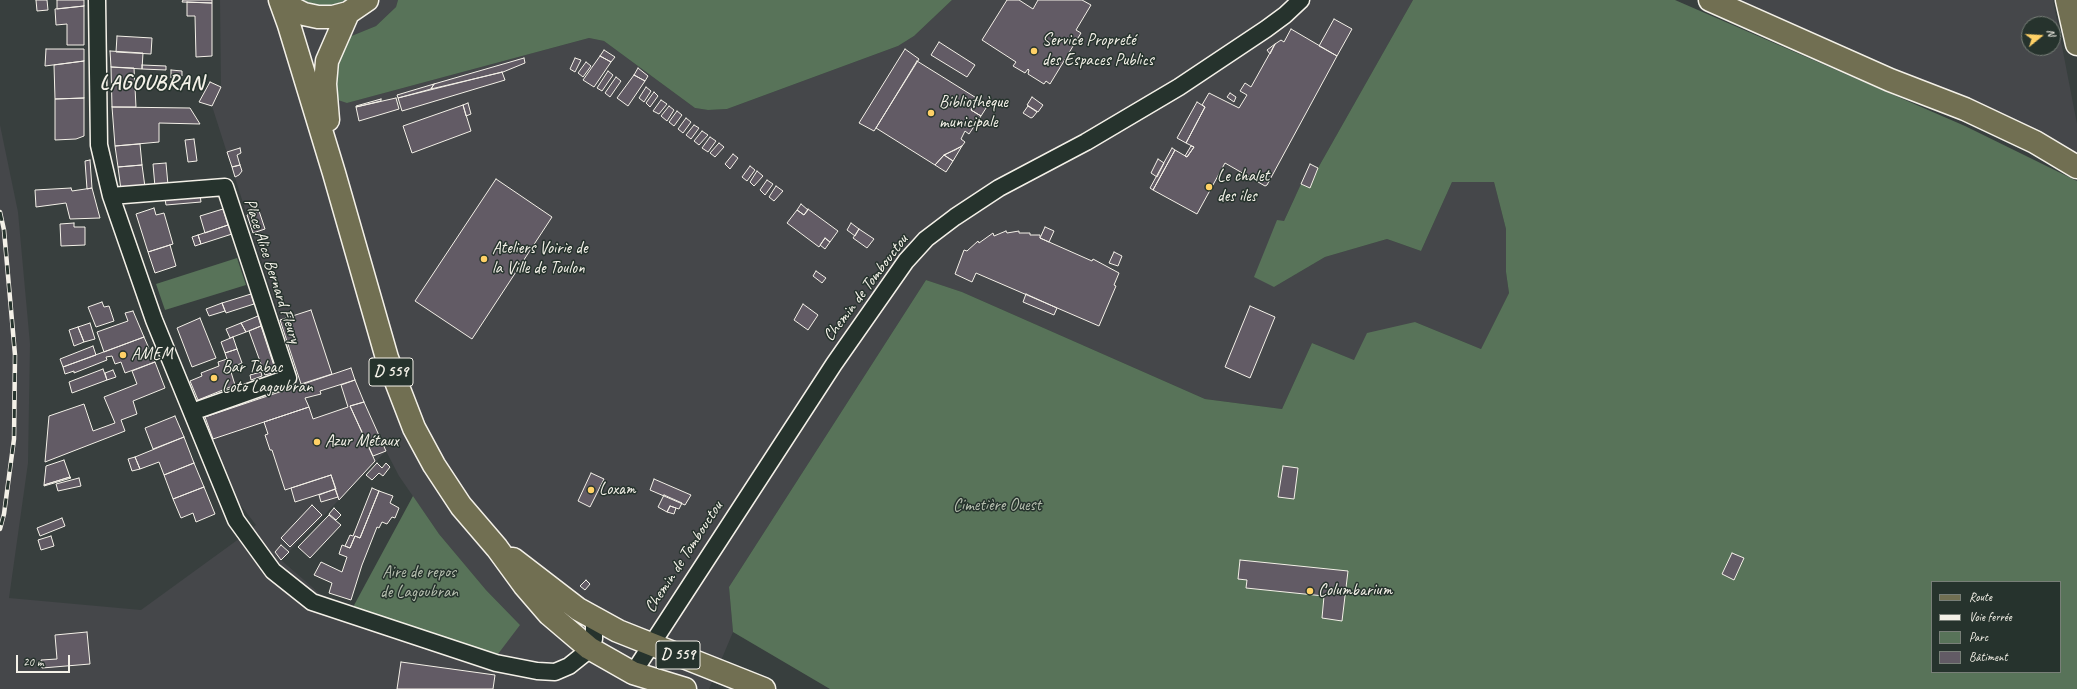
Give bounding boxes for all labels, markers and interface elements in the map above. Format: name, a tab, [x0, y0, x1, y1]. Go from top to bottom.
north arrow	[2021, 16, 2061, 56]
text: N	[2044, 27, 2059, 38]
place label: Service Propreté des Espaces Publics	[1042, 31, 1154, 71]
marker: Service Propreté des Espaces Publics	[1029, 46, 1039, 56]
district label: LAGOUBRAN	[100, 70, 204, 96]
place label: Bibliothèque municipale	[939, 93, 1008, 133]
marker: Bibliothèque municipale	[926, 108, 936, 118]
place label: Le chalet des iles	[1217, 167, 1269, 207]
marker: Le chalet des iles	[1204, 182, 1214, 192]
street label: Place Alice Bernard Fleury	[239, 196, 305, 346]
street label: Chemin de Tombouctou	[819, 230, 913, 346]
place label: Ateliers Voirie de la Ville de Toulon	[492, 239, 587, 279]
marker: Ateliers Voirie de la Ville de Toulon	[479, 254, 489, 264]
place label: AMEM	[131, 345, 173, 365]
marker: AMEM	[118, 350, 128, 360]
place label: Bar Tabac Loto Lagoubran	[222, 358, 313, 398]
road number: D 559	[369, 358, 413, 386]
marker: Bar Tabac Loto Lagoubran	[209, 373, 219, 383]
place label: Azur Métaux	[325, 432, 399, 452]
marker: Azur Métaux	[312, 437, 322, 447]
place label: Loxam	[599, 480, 635, 500]
marker: Loxam	[586, 485, 596, 495]
park label: Cimetière Ouest	[953, 496, 1041, 516]
street label: Chemin de Tombouctou	[640, 497, 728, 617]
park label: Aire de repos de Lagoubran	[380, 563, 458, 603]
place label: Columbarium	[1318, 581, 1392, 601]
legend	[1931, 581, 2061, 673]
marker: Columbarium	[1305, 586, 1315, 596]
text: Route	[1969, 589, 1992, 605]
text: Voie ferrée	[1969, 609, 2012, 625]
text: Parc	[1969, 629, 1988, 645]
road number: D 559	[656, 641, 700, 669]
scale bar	[18, 647, 72, 673]
text: Bâtiment	[1969, 649, 2007, 665]
text: 20 m	[23, 654, 43, 670]

